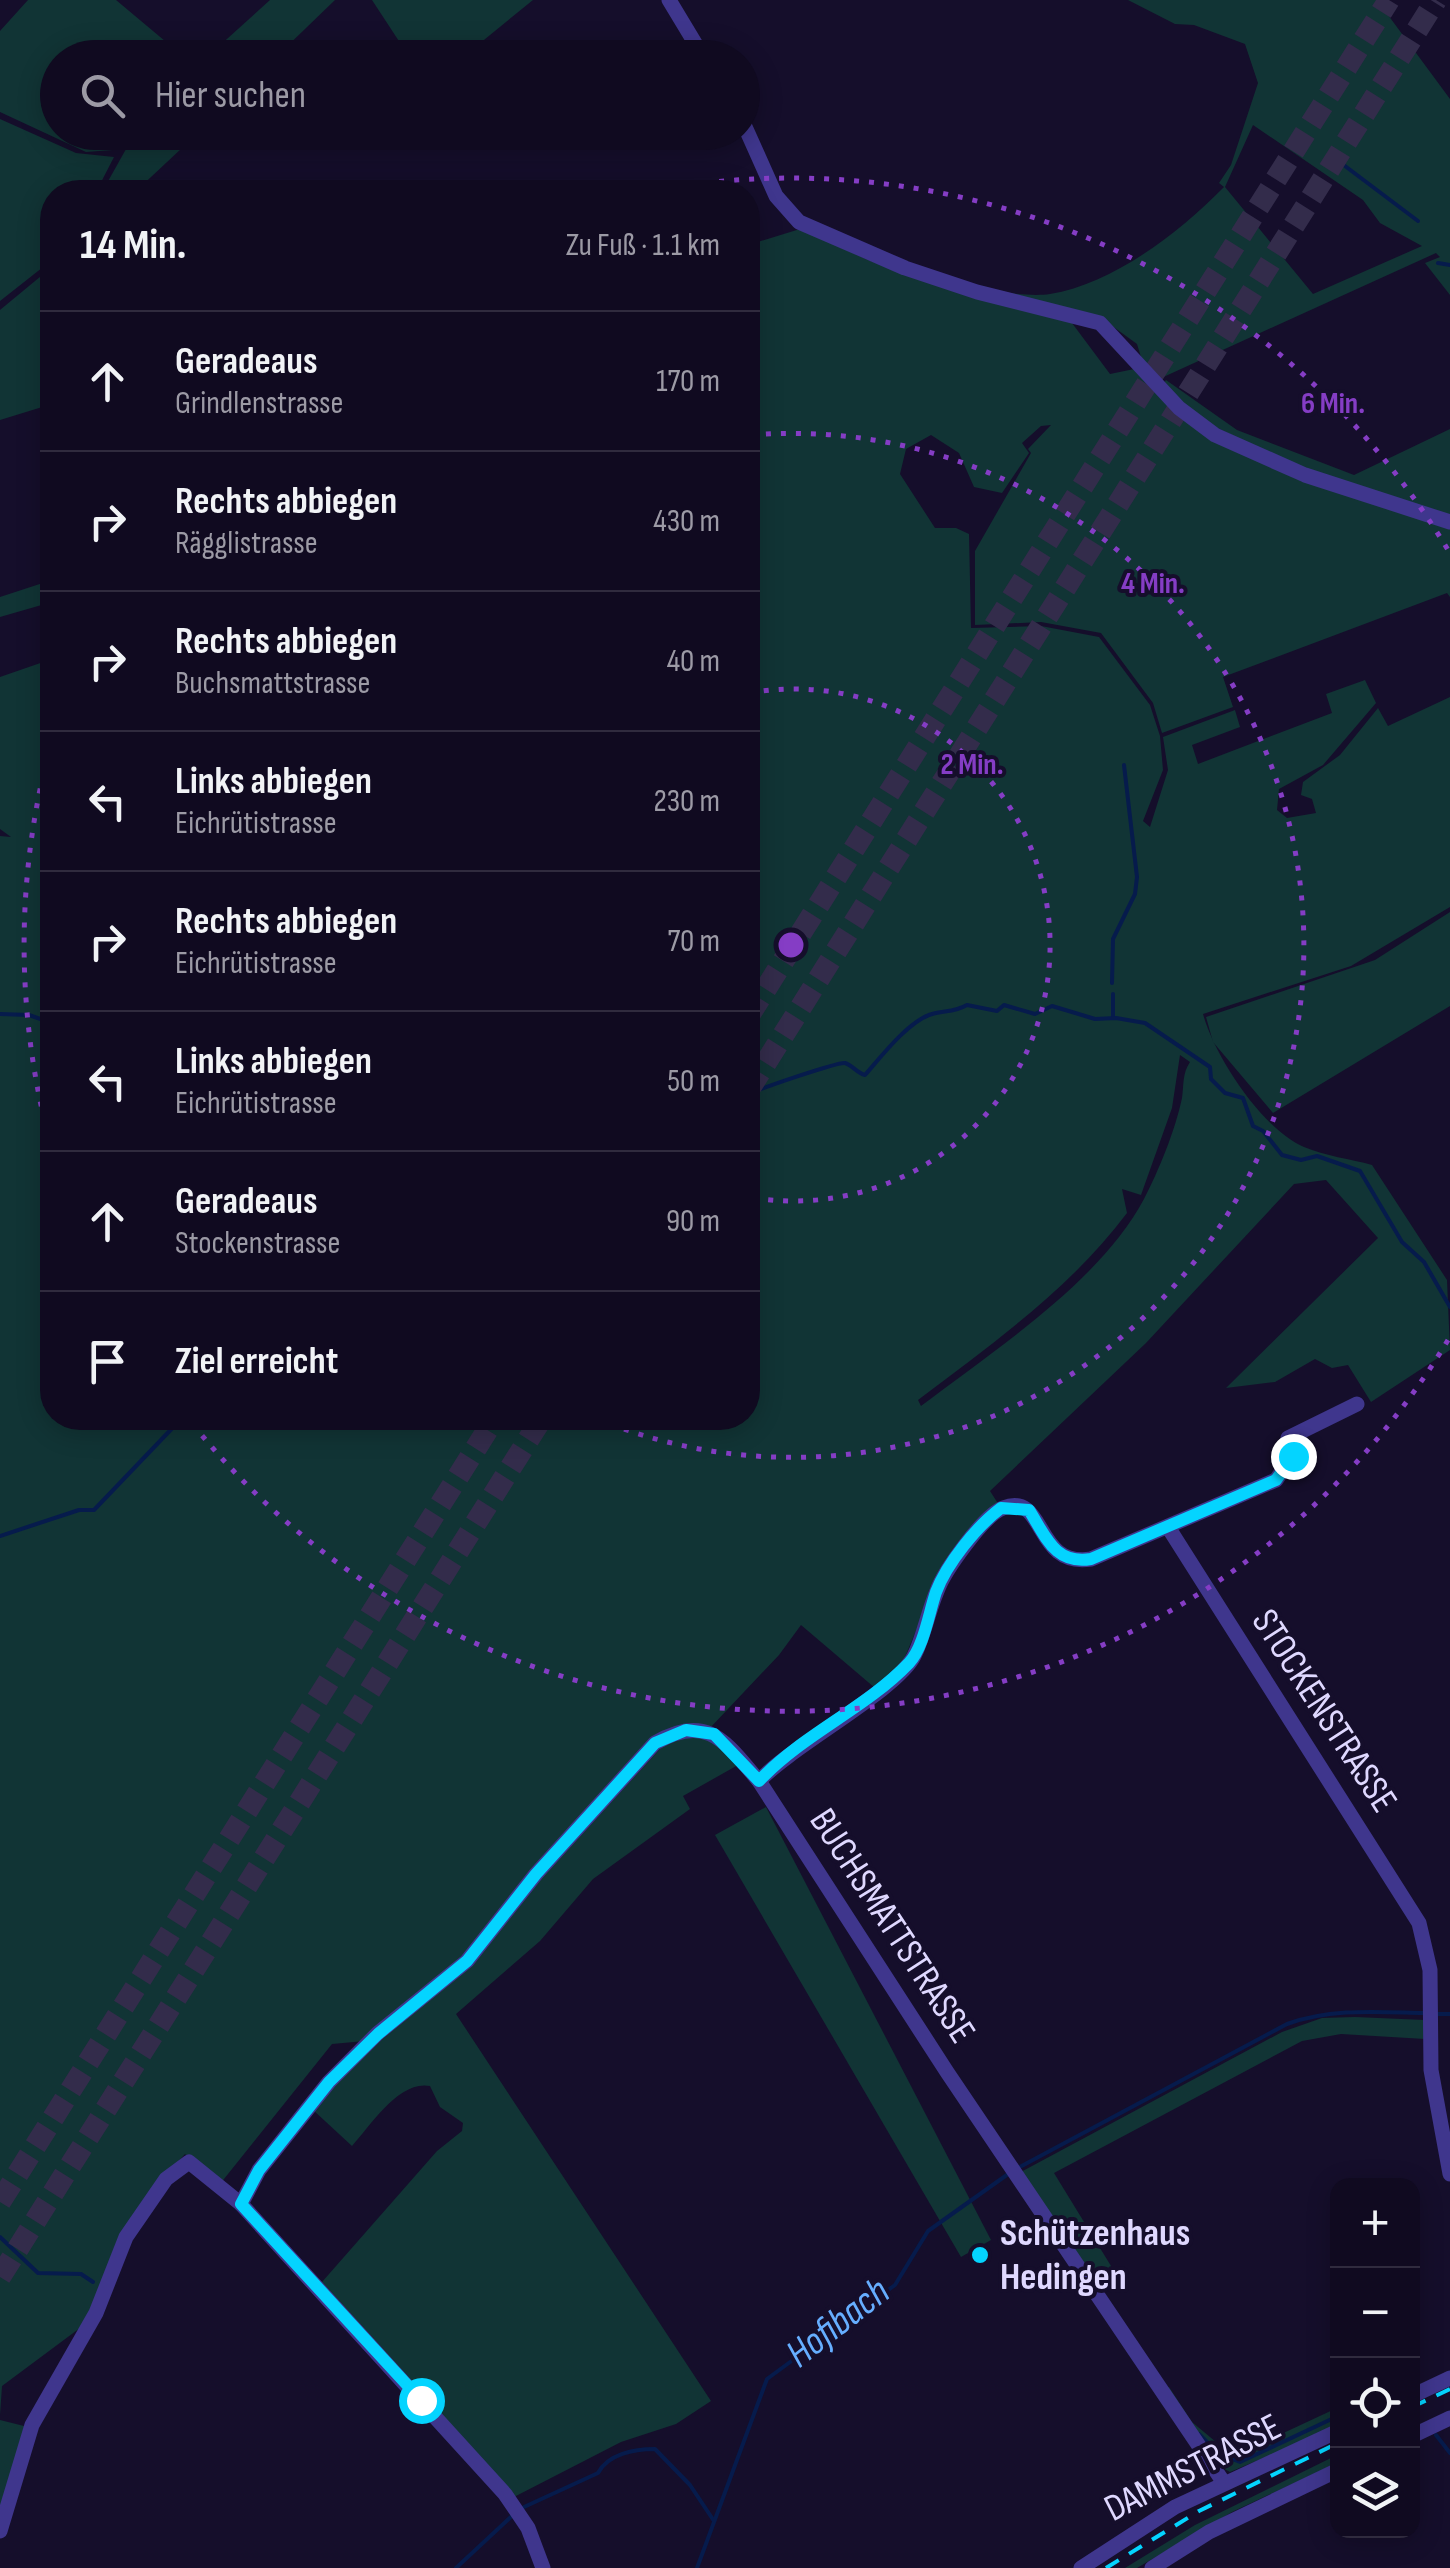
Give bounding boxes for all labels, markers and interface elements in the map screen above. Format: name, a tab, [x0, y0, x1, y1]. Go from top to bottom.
search box	[40, 40, 760, 150]
icon: search	[75, 68, 130, 123]
text: Hier suchen	[155, 73, 306, 118]
text: 14 Min.	[80, 220, 186, 271]
text: Zu Fuß · 1.1 km	[566, 226, 720, 265]
text: Geradeaus	[175, 339, 318, 384]
icon: ahead	[80, 354, 135, 409]
text: 170 m	[656, 362, 720, 401]
text: Grindlenstrasse	[175, 384, 343, 423]
text: 6 Min.	[1301, 386, 1365, 422]
text: Rechts abbiegen	[175, 479, 397, 524]
icon: right	[80, 494, 135, 549]
text: 430 m	[653, 502, 720, 541]
text: Rägglistrasse	[175, 524, 318, 563]
text: 4 Min.	[1121, 566, 1185, 602]
text: Rechts abbiegen	[175, 619, 397, 664]
icon: right	[80, 634, 135, 689]
text: 40 m	[667, 642, 720, 681]
text: Buchsmattstrasse	[175, 664, 370, 703]
text: 2 Min.	[940, 747, 1004, 783]
text: Links abbiegen	[175, 759, 372, 804]
icon: left	[80, 774, 135, 829]
text: 230 m	[653, 782, 720, 821]
text: Eichrütistrasse	[175, 804, 337, 843]
text: Rechts abbiegen	[175, 899, 397, 944]
icon: right	[80, 914, 135, 969]
text: 70 m	[667, 922, 720, 961]
centre of rings	[773, 927, 809, 963]
text: Eichrütistrasse	[175, 944, 337, 983]
text: Links abbiegen	[175, 1039, 372, 1084]
icon: left	[80, 1054, 135, 1109]
text: 50 m	[667, 1062, 720, 1101]
text: Eichrütistrasse	[175, 1084, 337, 1123]
text: Geradeaus	[175, 1179, 318, 1224]
icon: ahead	[80, 1194, 135, 1249]
text: 90 m	[666, 1202, 720, 1241]
text: Stockenstrasse	[175, 1224, 340, 1263]
icon: arrive	[80, 1334, 135, 1389]
text: Ziel erreicht	[175, 1339, 338, 1384]
route end	[1271, 1434, 1317, 1480]
street label: STOCKENSTRASSE	[1242, 1601, 1406, 1821]
street label: BUCHSMATTSTRASSE	[800, 1800, 984, 2052]
map controls	[1330, 2178, 1420, 2538]
button: +	[1330, 2178, 1420, 2268]
place label: Schützenhaus Hedingen	[1000, 2211, 1190, 2300]
marker: Schützenhaus Hedingen	[969, 2244, 991, 2266]
water label: Hofibach	[777, 2268, 899, 2378]
button: −	[1330, 2268, 1420, 2358]
button: locate	[1330, 2358, 1420, 2448]
route start	[399, 2378, 445, 2424]
street label: DAMMSTRASSE	[1097, 2404, 1289, 2532]
button: layers	[1330, 2448, 1420, 2538]

